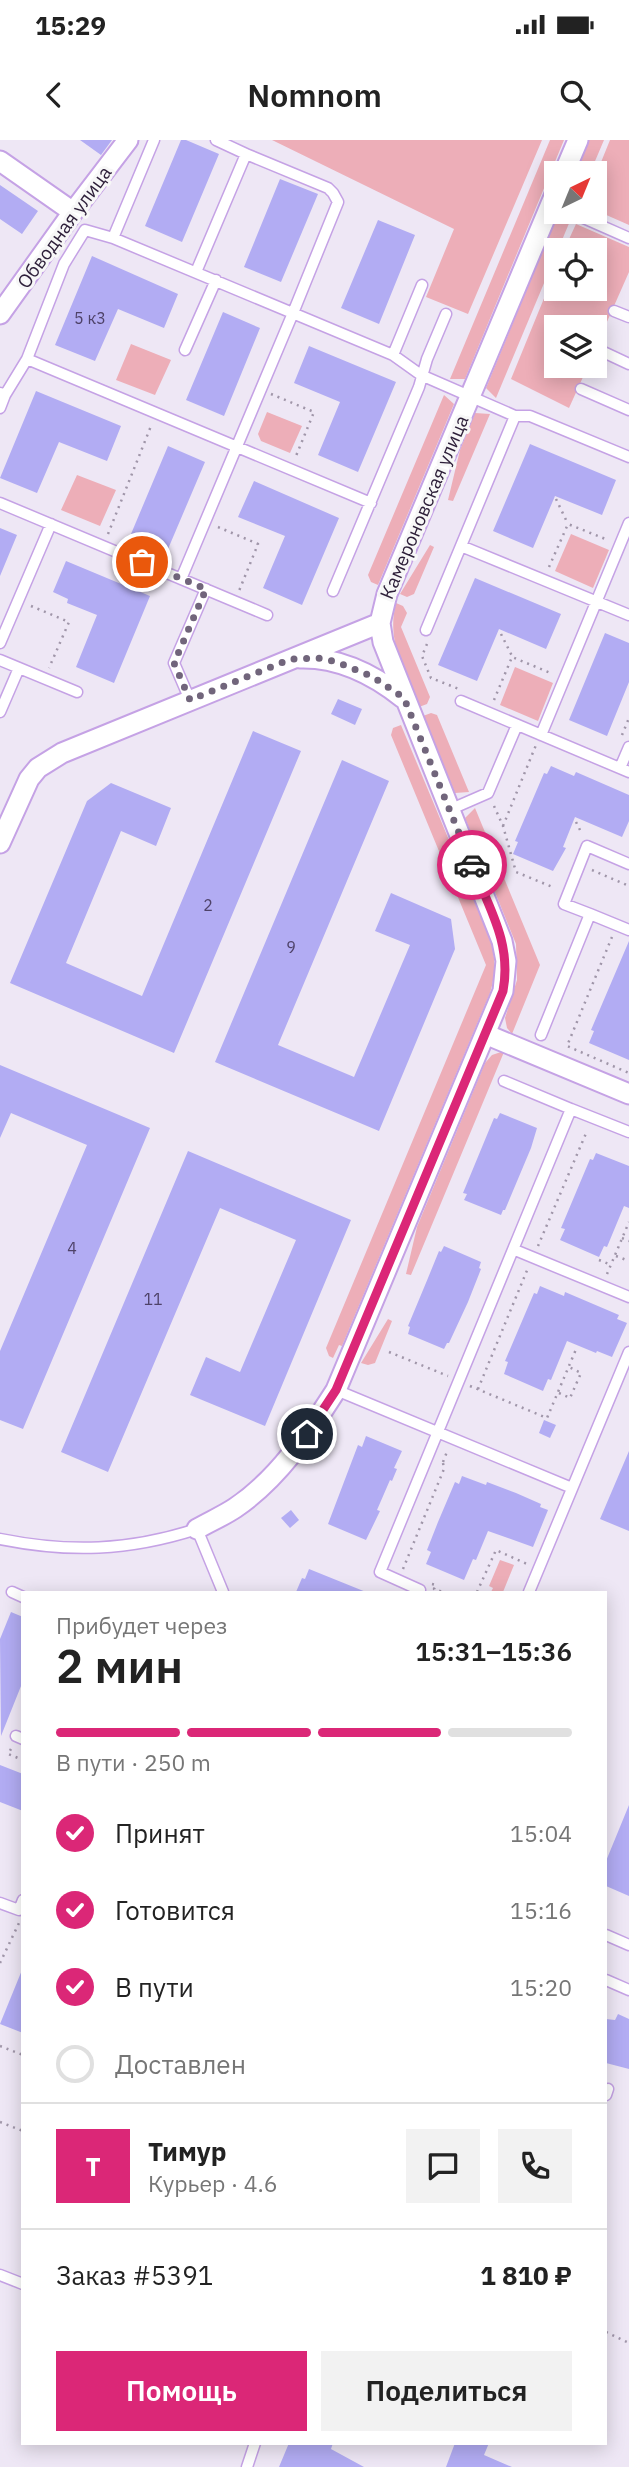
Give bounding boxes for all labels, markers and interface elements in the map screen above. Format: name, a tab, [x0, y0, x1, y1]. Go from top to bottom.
text: 15:29	[35, 8, 106, 42]
text: Nomnom	[247, 74, 382, 116]
icon: back	[35, 76, 73, 114]
icon: search	[556, 76, 594, 114]
street label: Обводная улица	[12, 161, 116, 293]
north arrow	[544, 161, 607, 224]
map controls	[544, 161, 607, 378]
button: locate	[544, 238, 607, 301]
house number: 5 к3	[74, 308, 106, 328]
button: layers	[544, 315, 607, 378]
street label: Камероновская улица	[374, 411, 474, 603]
pin	[112, 532, 172, 592]
icon: bag	[123, 543, 161, 581]
courier	[437, 830, 507, 900]
icon: car	[453, 846, 491, 884]
house number: 2	[203, 895, 213, 915]
house number: 9	[286, 937, 296, 957]
house number: 4	[67, 1238, 77, 1258]
house number: 11	[143, 1289, 163, 1309]
pin	[277, 1404, 337, 1464]
icon: home	[288, 1415, 326, 1453]
text: Прибудет через	[56, 1610, 228, 1640]
text: 15:31–15:36	[415, 1634, 572, 1668]
text: 2 мин	[56, 1636, 183, 1696]
text: В пути · 250 m	[56, 1747, 211, 1777]
icon: check	[56, 1814, 94, 1852]
text: Принят	[115, 1816, 205, 1850]
text: 15:04	[510, 1818, 572, 1848]
icon: check	[56, 1891, 94, 1929]
text: Готовится	[115, 1893, 235, 1927]
text: 15:16	[510, 1895, 572, 1925]
icon: check	[56, 1968, 94, 2006]
text: В пути	[115, 1970, 194, 2004]
text: 15:20	[510, 1972, 572, 2002]
text: Доставлен	[115, 2047, 246, 2081]
button: chat	[406, 2129, 480, 2203]
button: phone	[498, 2129, 572, 2203]
text: Тимур	[148, 2134, 227, 2168]
text: Т	[85, 2149, 101, 2183]
text: Курьер · 4.6	[148, 2168, 278, 2198]
text: Заказ #5391	[56, 2258, 213, 2292]
text: 1 810 ₽	[480, 2258, 572, 2292]
button: Помощь	[56, 2351, 307, 2431]
button: Поделиться	[321, 2351, 572, 2431]

